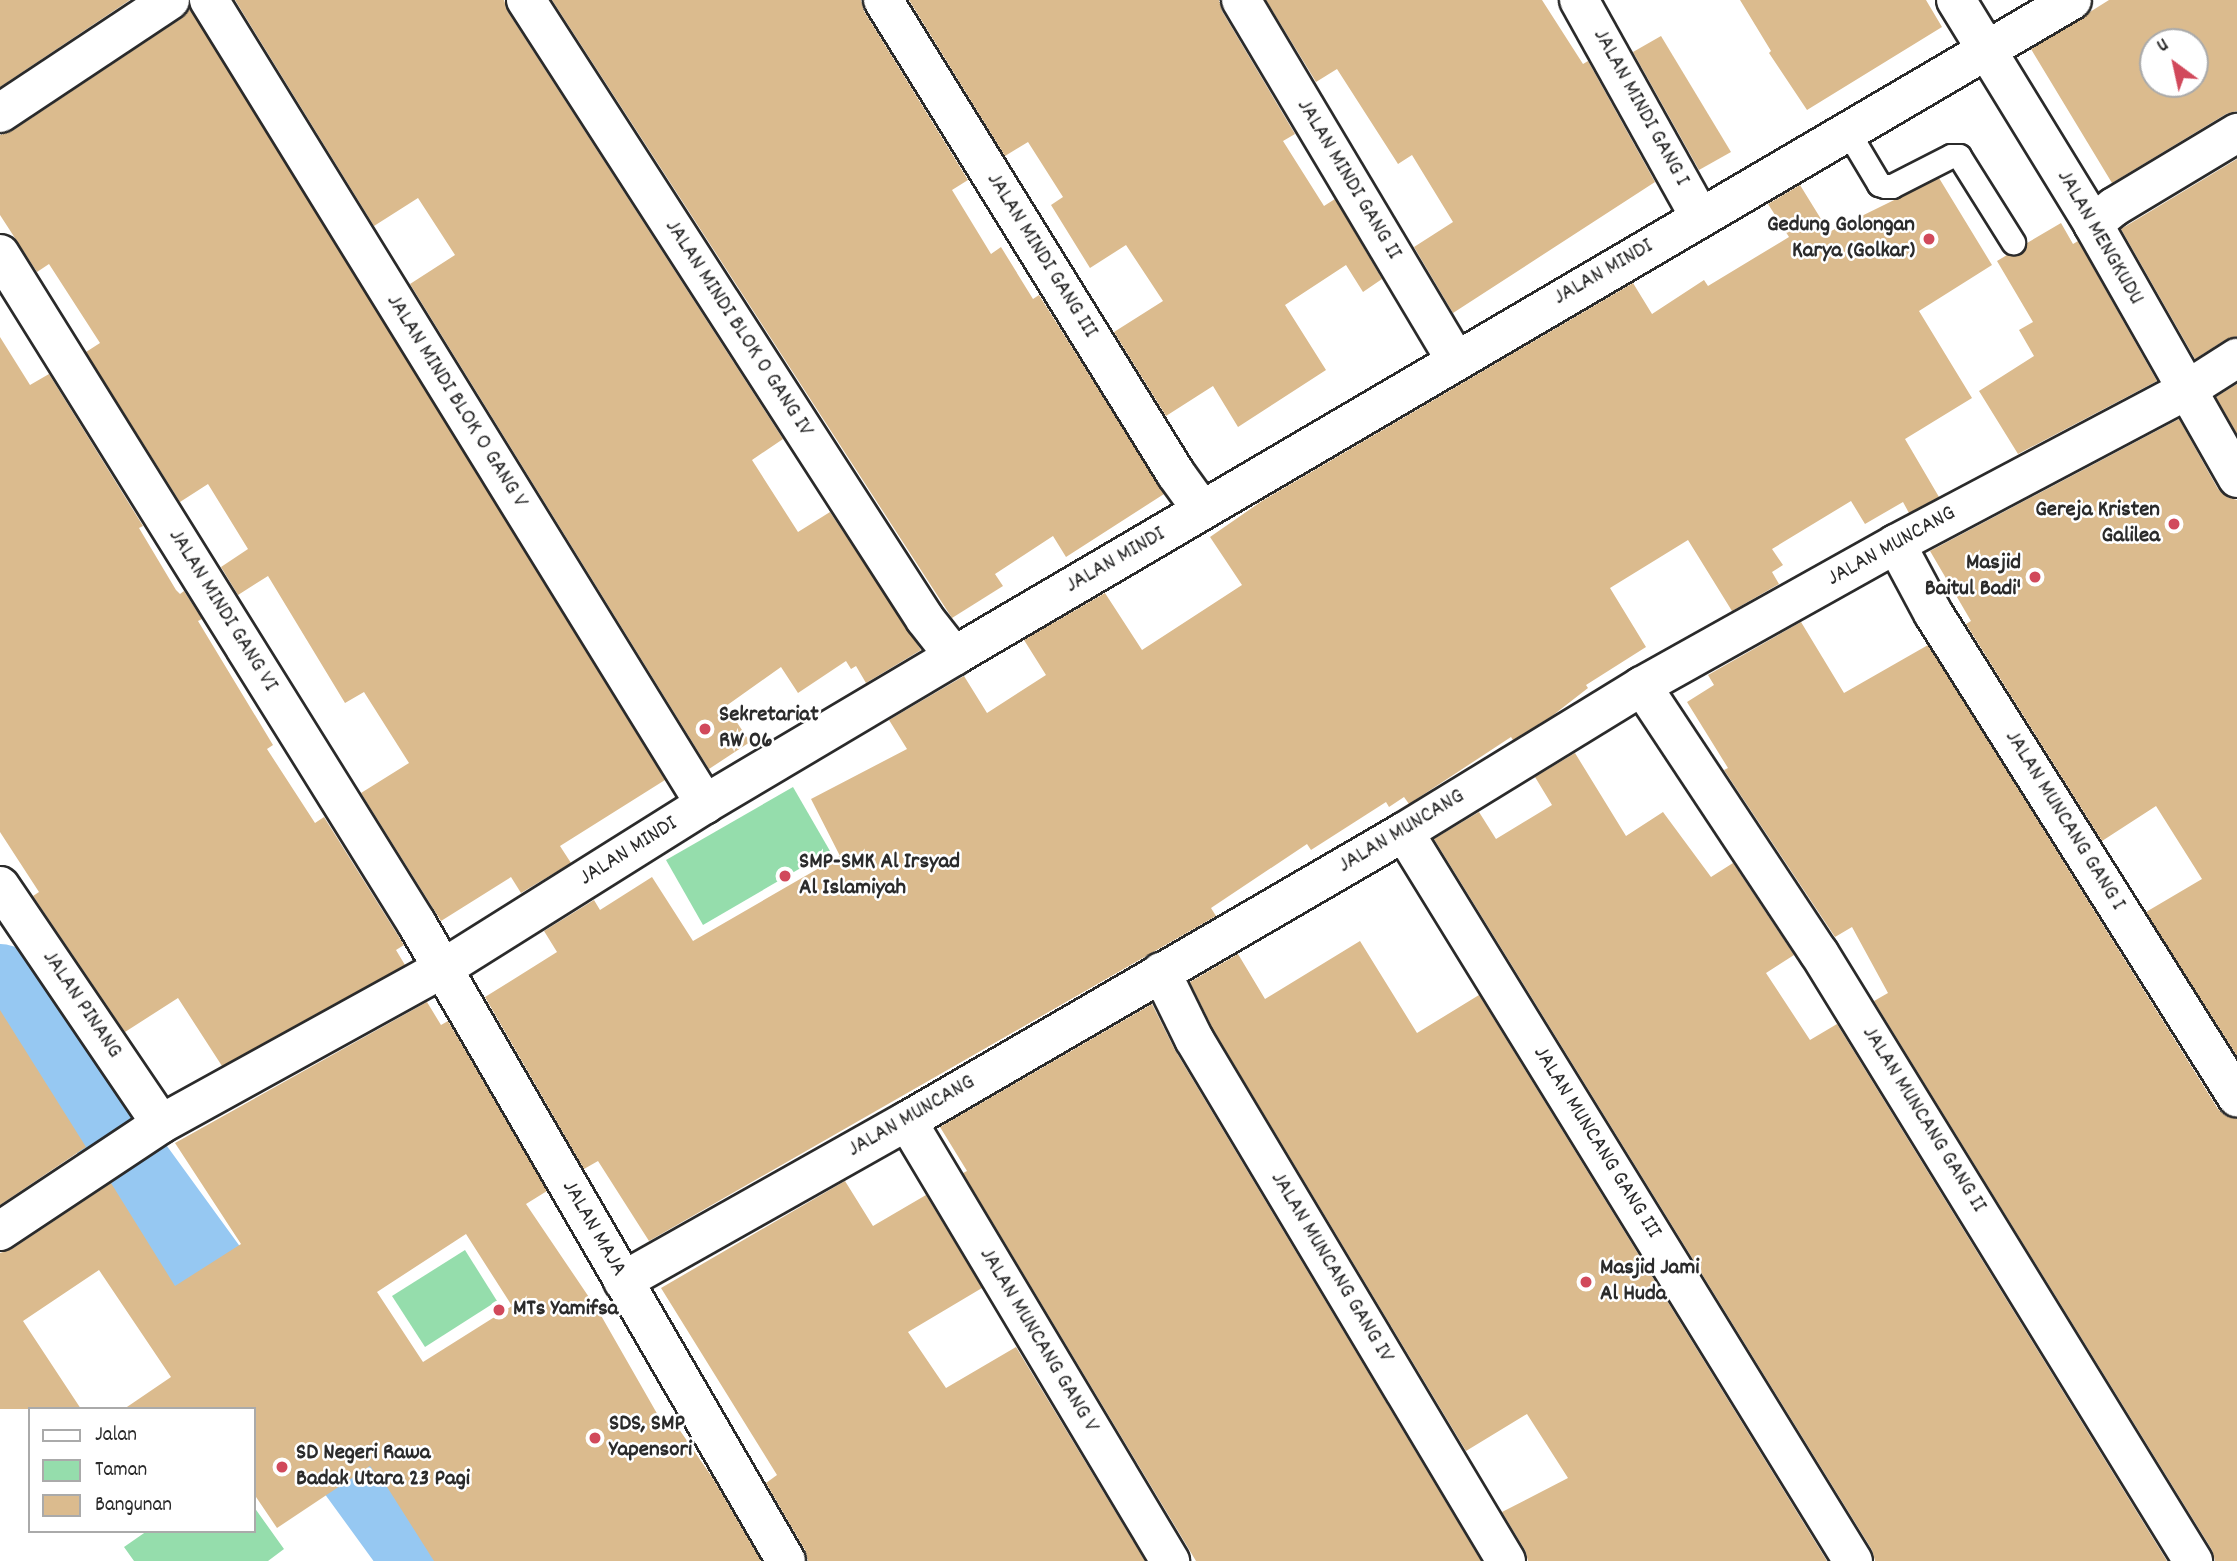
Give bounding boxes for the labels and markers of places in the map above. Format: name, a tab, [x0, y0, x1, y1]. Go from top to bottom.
place label: Gedung Golongan Karya (Golkar)	[1767, 212, 1915, 266]
marker: Gedung Golongan Karya (Golkar)	[1921, 231, 1937, 247]
place label: Gereja Kristen Galilea	[2035, 497, 2160, 551]
marker: Gereja Kristen Galilea	[2166, 516, 2182, 532]
place label: Masjid Baitul Badi'	[1925, 550, 2021, 604]
marker: Masjid Baitul Badi'	[2027, 569, 2043, 585]
place label: Sekretariat RW 06	[719, 702, 819, 756]
marker: Sekretariat RW 06	[697, 721, 713, 737]
place label: SMP-SMK Al Irsyad Al Islamiyah	[799, 849, 960, 903]
marker: SMP-SMK Al Irsyad Al Islamiyah	[777, 868, 793, 884]
place label: Masjid Jami Al Huda	[1600, 1255, 1699, 1309]
marker: Masjid Jami Al Huda	[1578, 1274, 1594, 1290]
place label: MTs Yamifsa	[513, 1296, 618, 1324]
marker: MTs Yamifsa	[491, 1302, 507, 1318]
place label: SDS, SMP Yapensori	[609, 1411, 692, 1465]
marker: SDS, SMP Yapensori	[587, 1430, 603, 1446]
place label: SD Negeri Rawa Badak Utara 23 Pagi	[296, 1440, 470, 1494]
marker: SD Negeri Rawa Badak Utara 23 Pagi	[274, 1459, 290, 1475]

